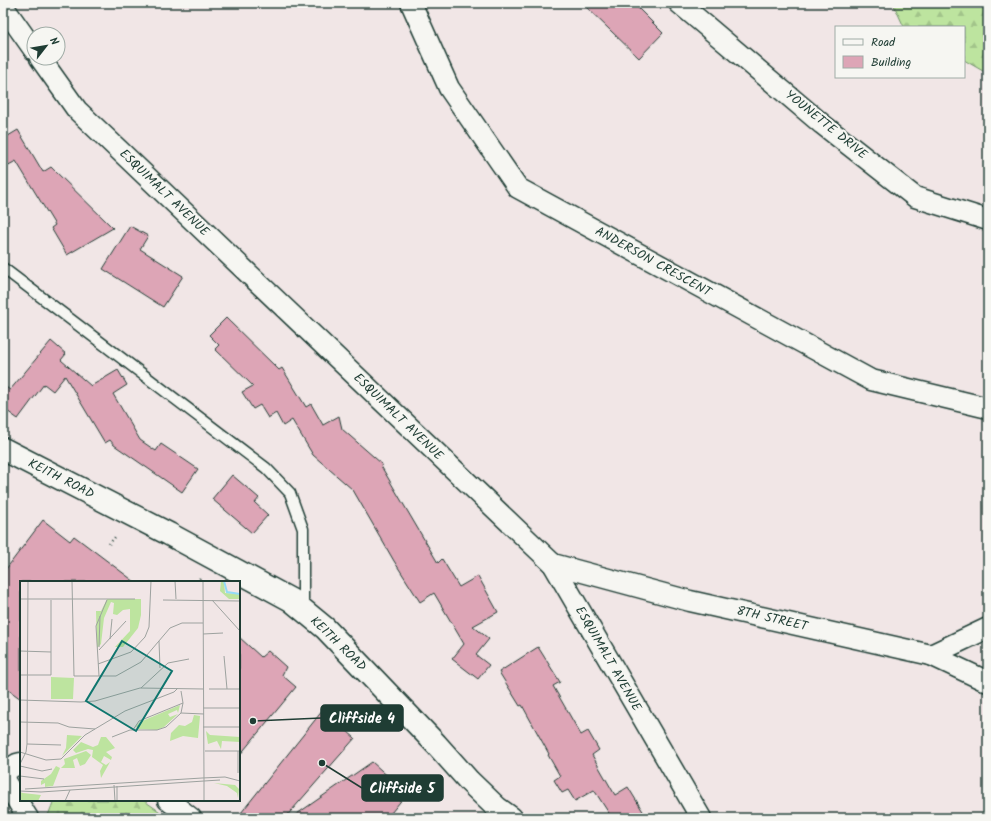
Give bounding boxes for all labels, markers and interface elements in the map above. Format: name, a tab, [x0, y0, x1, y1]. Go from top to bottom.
north arrow	[26, 26, 66, 66]
legend	[835, 26, 965, 78]
text: Road	[871, 33, 896, 52]
text: N	[44, 34, 63, 49]
text: Building	[871, 53, 911, 72]
street label: YOUNETTE DRIVE	[780, 85, 872, 165]
street label: ESQUIMALT AVENUE	[114, 144, 214, 242]
street label: ANDERSON CRESCENT	[591, 221, 716, 303]
street label: ESQUIMALT AVENUE	[348, 368, 448, 466]
street label: KEITH ROAD	[24, 453, 98, 505]
inset map	[20, 581, 240, 801]
street label: 8TH STREET	[734, 601, 811, 638]
street label: ESQUIMALT AVENUE	[569, 602, 647, 716]
street label: KEITH ROAD	[305, 611, 371, 677]
callout: Cliffside 4	[321, 705, 403, 731]
text: Cliffside 4	[329, 708, 395, 730]
callout: Cliffside 5	[362, 775, 443, 801]
text: Cliffside 5	[369, 778, 437, 800]

